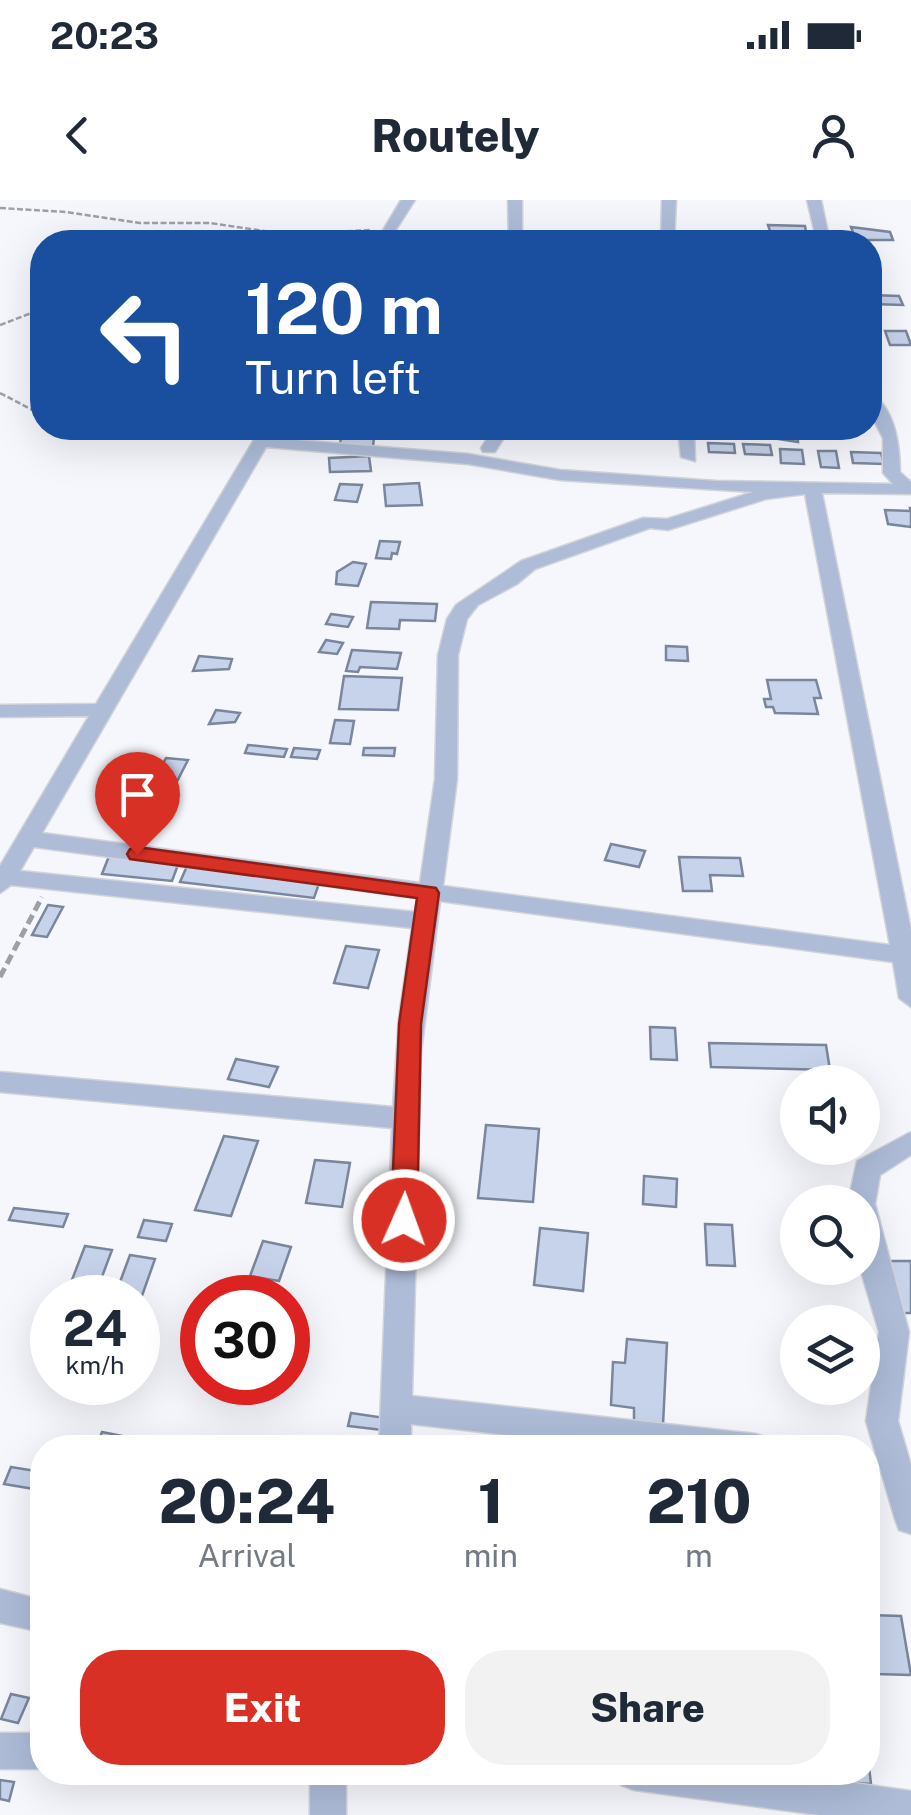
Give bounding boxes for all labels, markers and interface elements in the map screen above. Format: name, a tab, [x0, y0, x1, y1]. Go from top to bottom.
text: 20:23	[50, 13, 159, 58]
icon: back	[50, 108, 105, 163]
icon: person	[806, 108, 861, 163]
text: Routely	[371, 109, 540, 162]
text: 120 m	[245, 267, 443, 350]
icon: left	[80, 270, 210, 400]
text: Turn left	[245, 351, 421, 404]
pin	[95, 752, 180, 855]
icon: arrive	[110, 767, 165, 822]
map controls	[780, 1065, 880, 1405]
button: sound	[780, 1065, 880, 1165]
position arrow	[352, 1168, 456, 1272]
button: search	[780, 1185, 880, 1285]
speed limit sign: 30	[180, 1275, 310, 1405]
text: 24	[63, 1298, 127, 1357]
button: layers	[780, 1305, 880, 1405]
text: km/h	[66, 1350, 124, 1380]
text: 20:24	[159, 1466, 335, 1537]
text: 1	[478, 1466, 504, 1537]
text: 210	[646, 1466, 751, 1537]
text: Arrival	[197, 1537, 296, 1574]
text: min	[464, 1537, 518, 1574]
text: m	[685, 1537, 713, 1574]
button: Exit	[80, 1650, 445, 1765]
button: Share	[465, 1650, 830, 1765]

